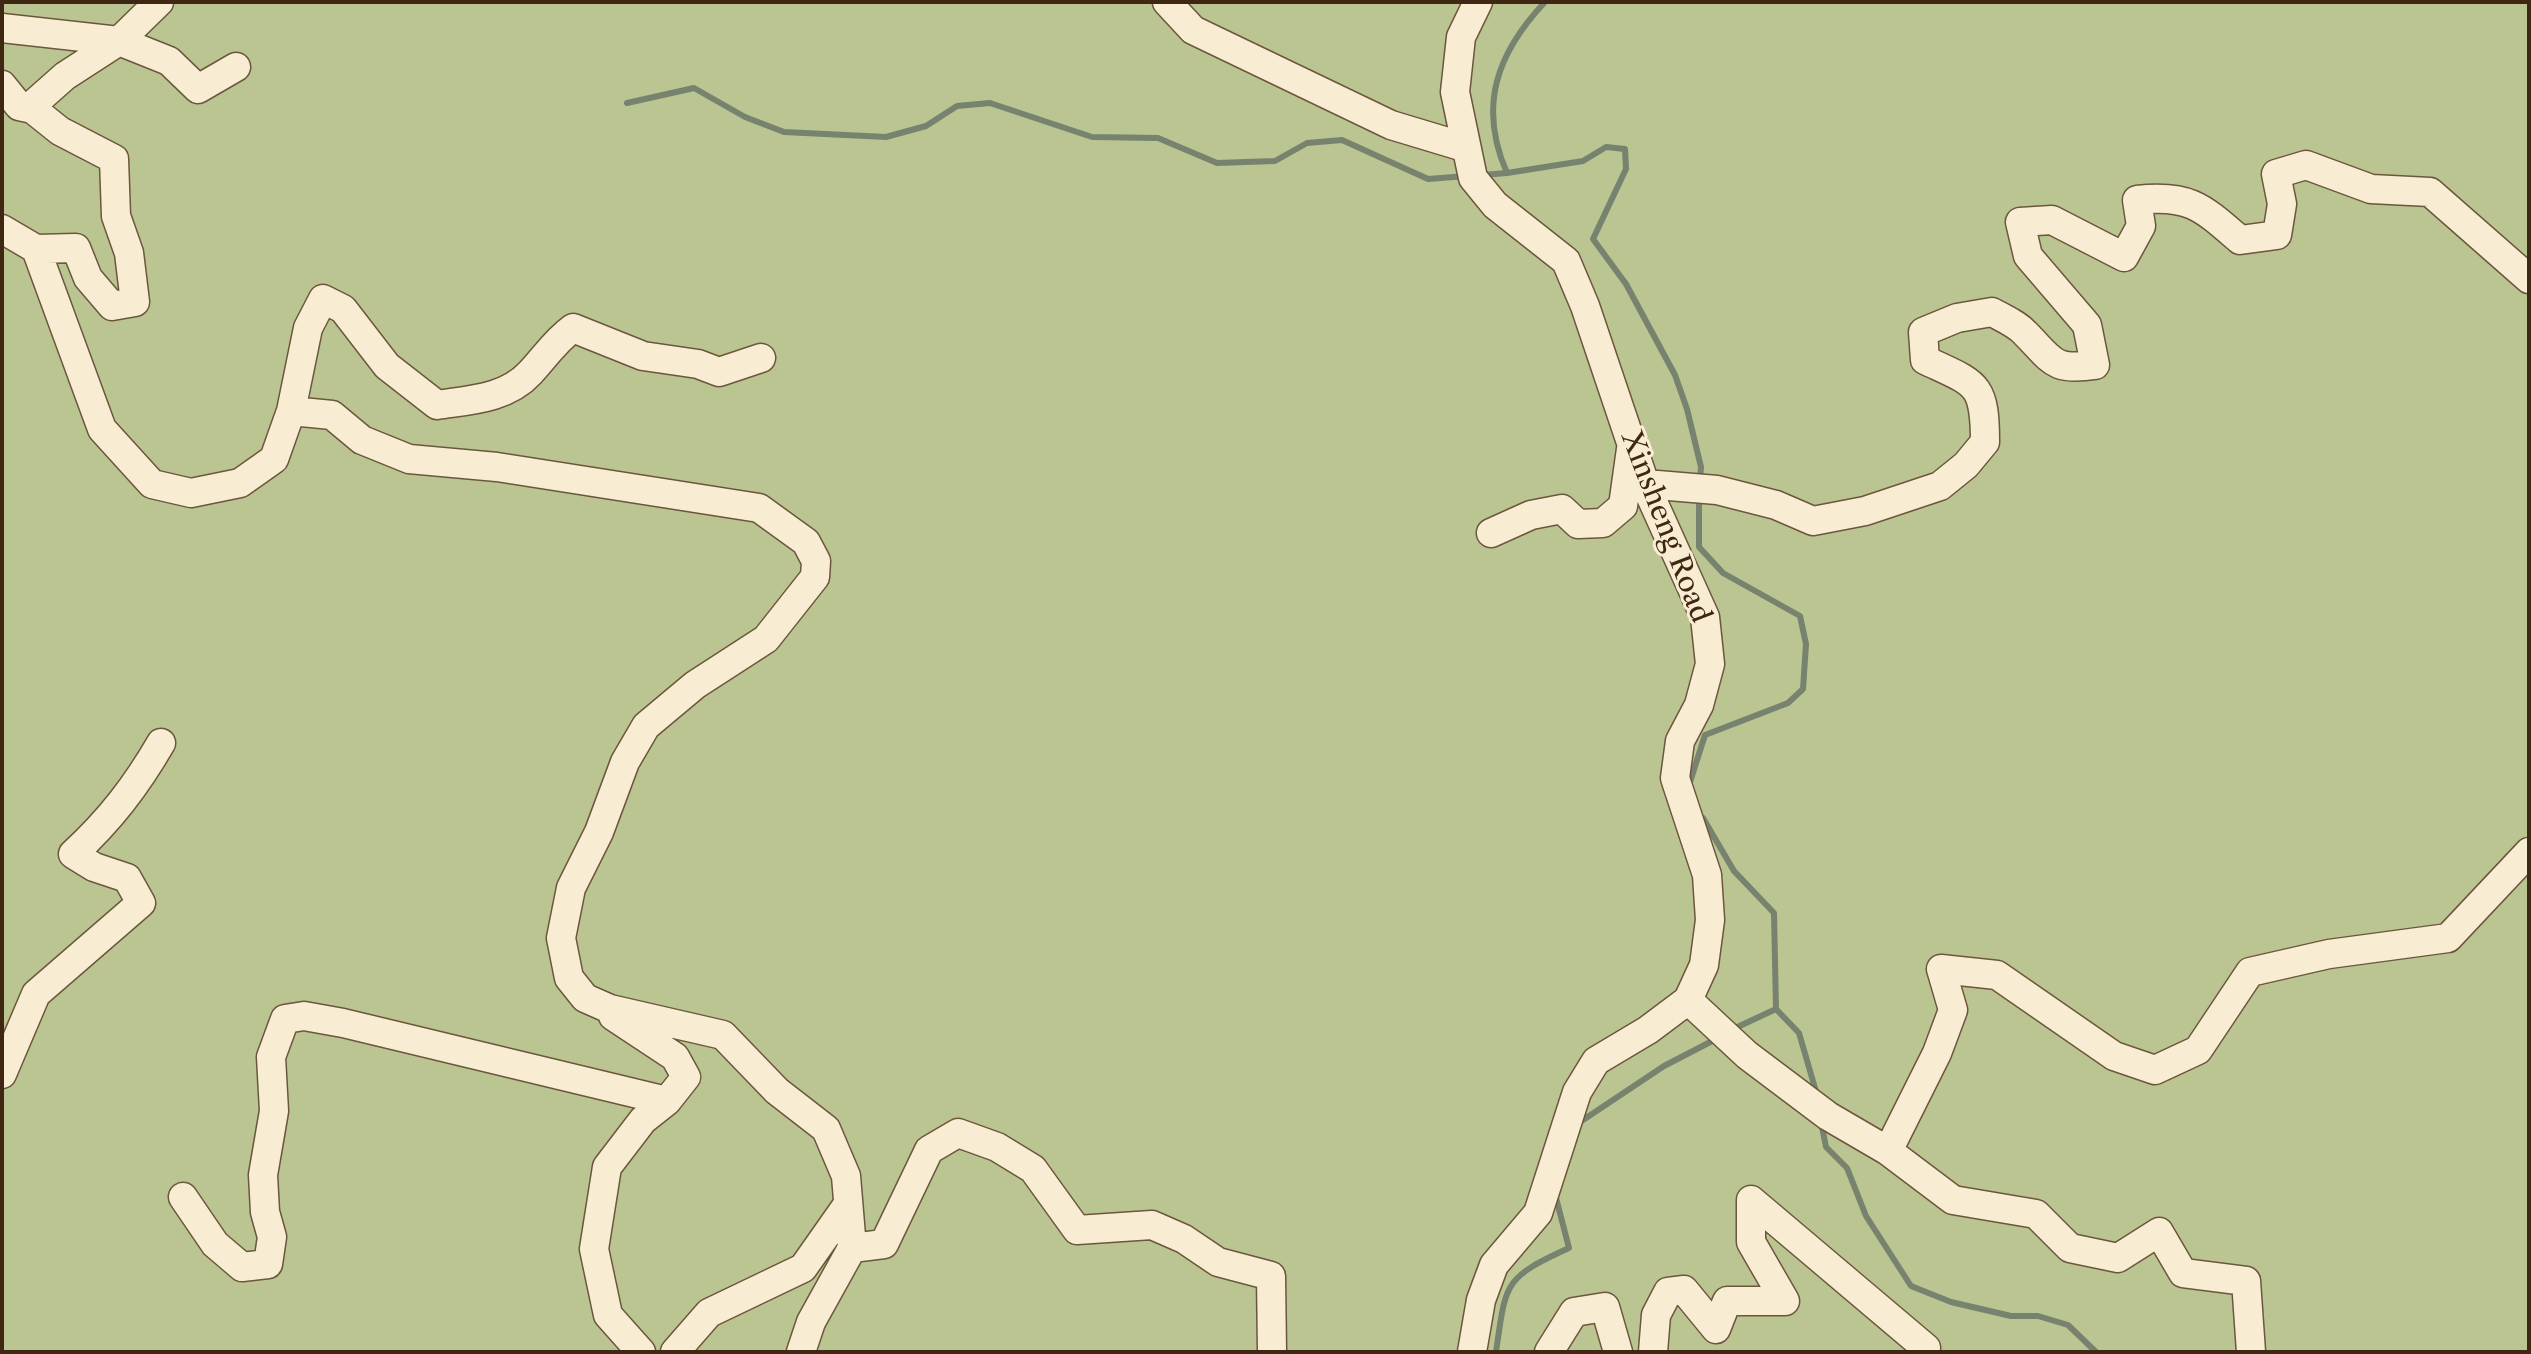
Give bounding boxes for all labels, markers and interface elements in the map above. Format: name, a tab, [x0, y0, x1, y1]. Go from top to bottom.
street label: Xinsheng Road	[1613, 426, 1717, 628]

